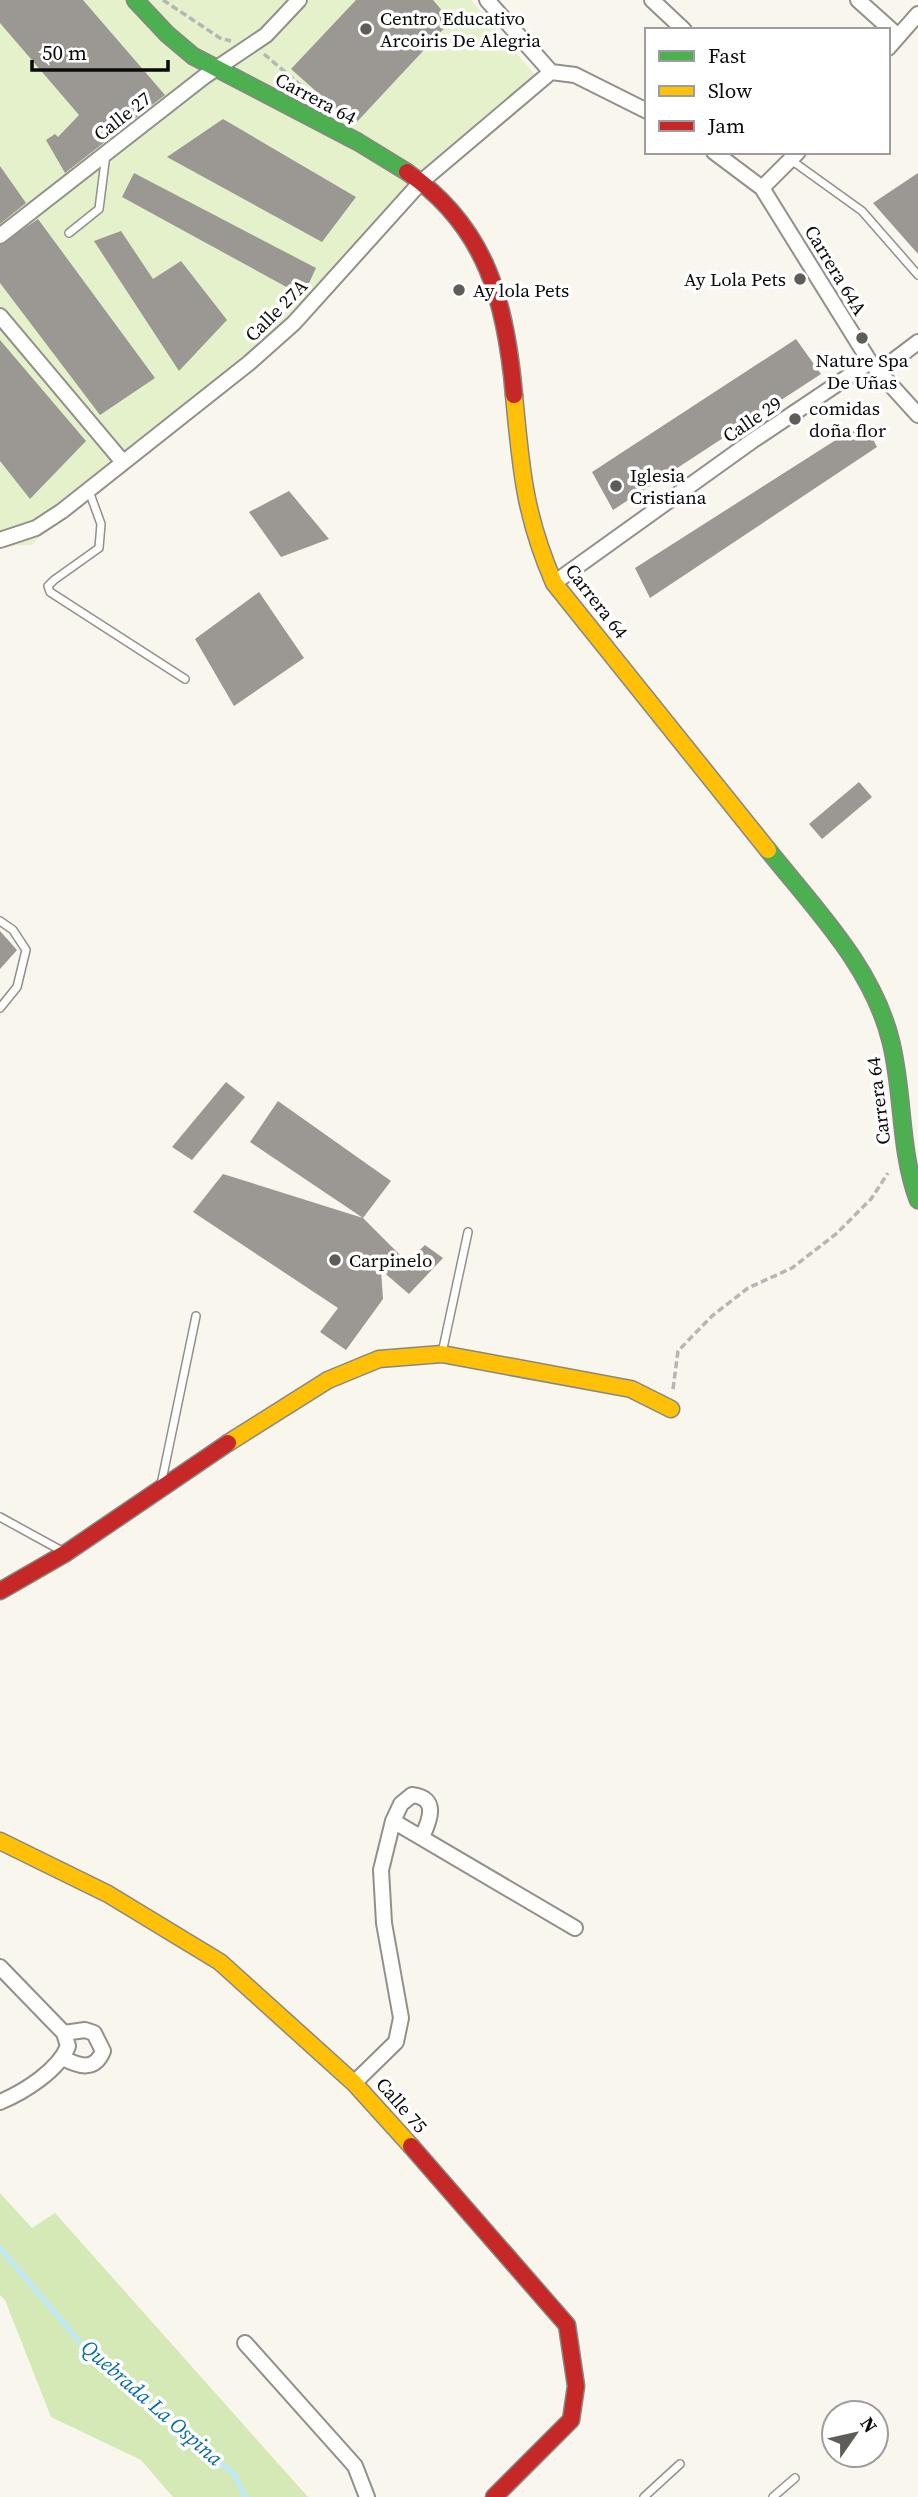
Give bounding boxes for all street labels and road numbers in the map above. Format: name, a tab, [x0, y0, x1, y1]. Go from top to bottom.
street label: Carrera 64	[271, 66, 361, 130]
street label: Calle 27	[88, 85, 156, 147]
street label: Carrera 64A	[799, 220, 873, 320]
street label: Calle 27A	[239, 273, 313, 347]
street label: Calle 29	[717, 390, 787, 448]
street label: Carrera 64	[560, 558, 635, 644]
street label: Carrera 64	[860, 1055, 896, 1146]
street label: Calle 75	[371, 2072, 433, 2138]

